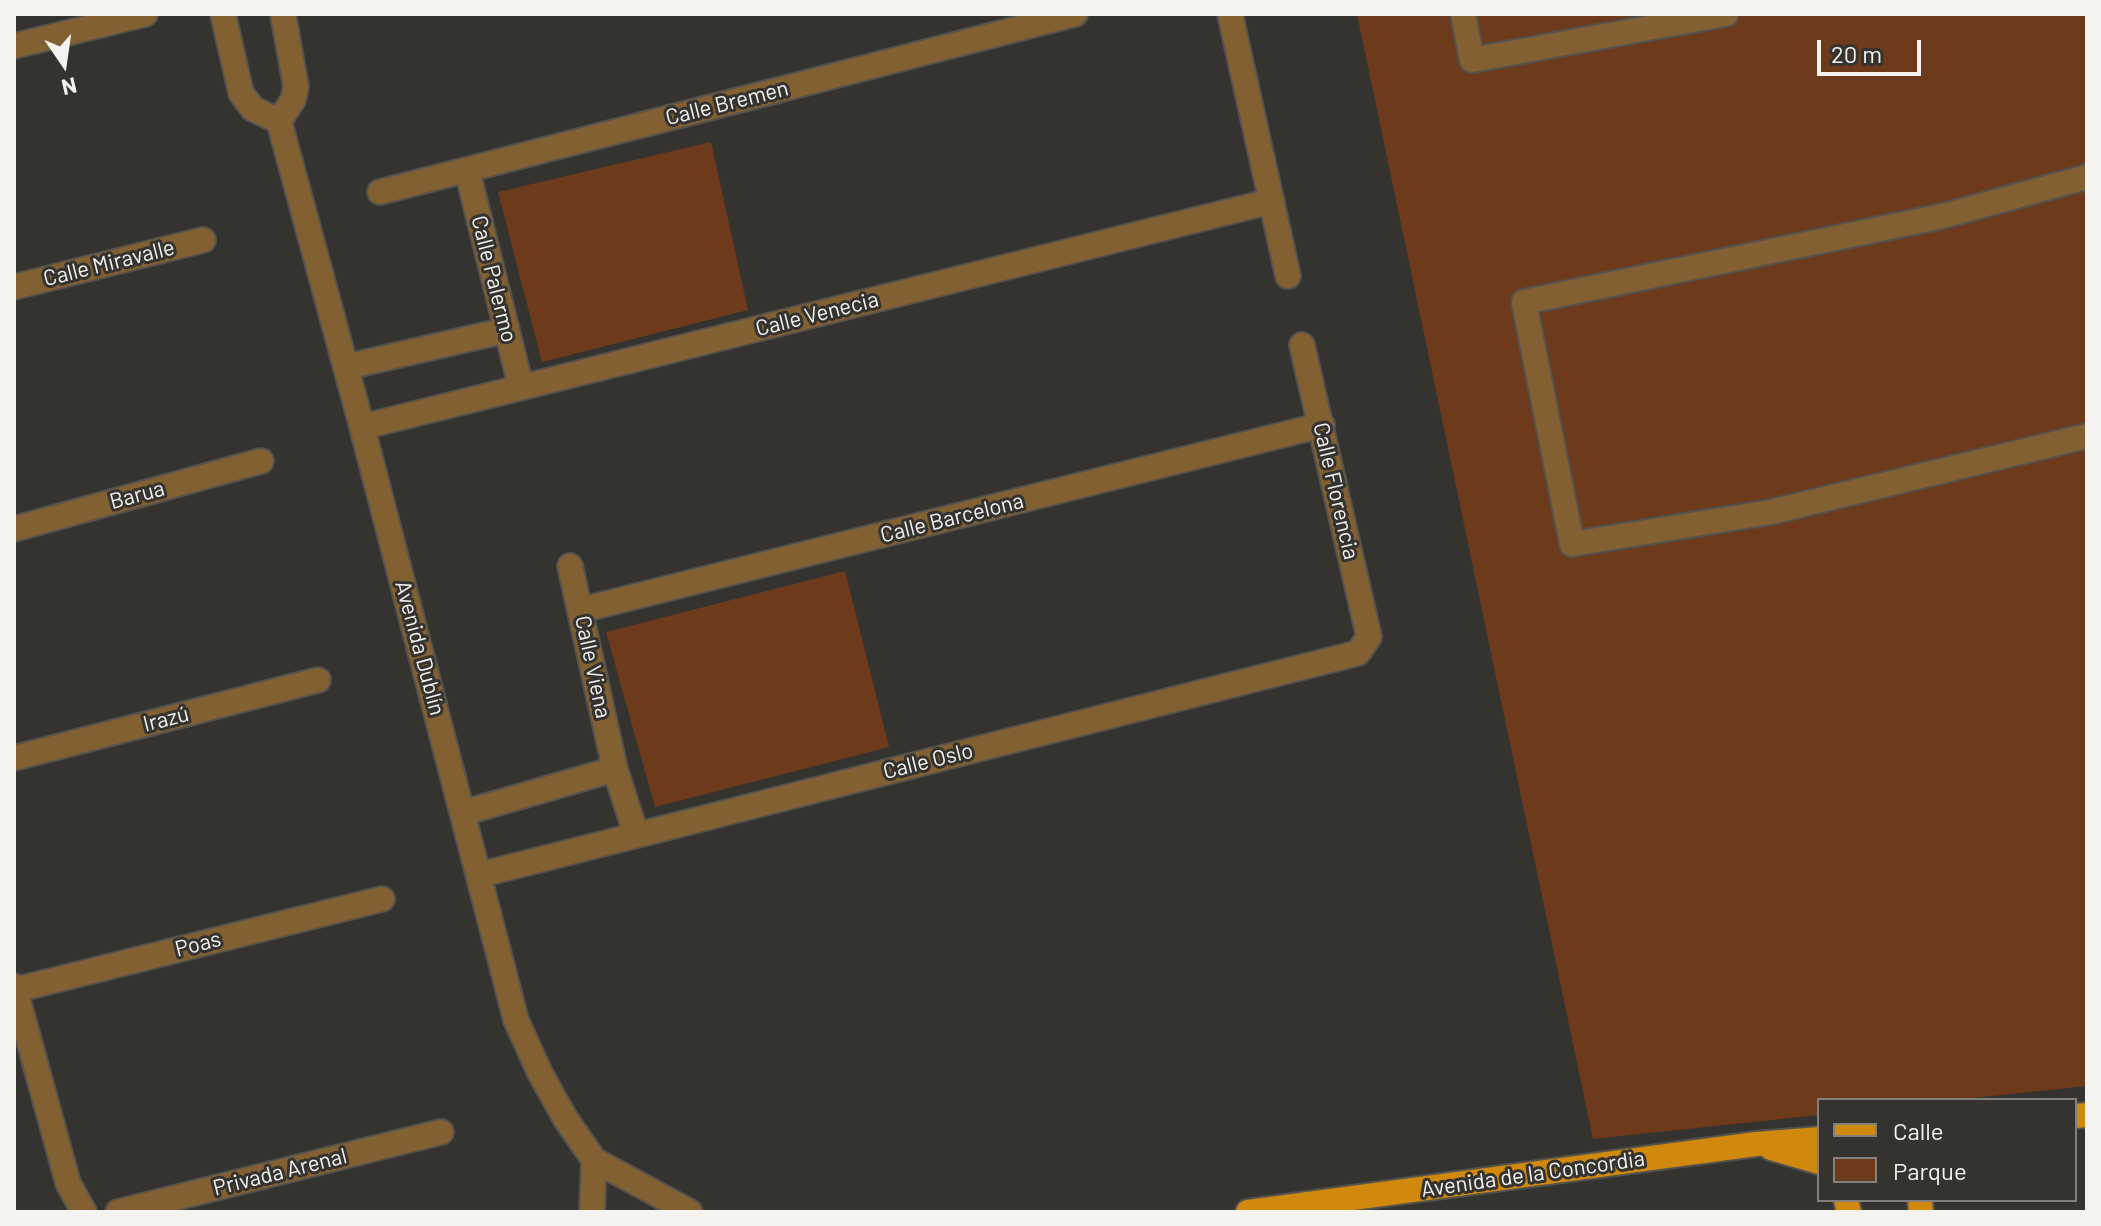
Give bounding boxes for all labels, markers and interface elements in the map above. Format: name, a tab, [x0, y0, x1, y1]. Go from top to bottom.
north arrow	[24, 24, 104, 104]
scale bar	[1821, 24, 1925, 74]
text: 20 m	[1831, 39, 1882, 68]
text: N	[59, 73, 79, 102]
street label: Calle Bremen	[663, 75, 791, 131]
street label: Calle Palermo	[466, 213, 522, 345]
street label: Calle Miravalle	[41, 234, 177, 292]
street label: Calle Venecia	[753, 286, 881, 342]
street label: Calle Florencia	[1307, 420, 1365, 562]
street label: Barua	[107, 475, 167, 515]
street label: Calle Barcelona	[878, 487, 1026, 549]
street label: Avenida Dublín	[389, 578, 451, 718]
street label: Calle Viena	[569, 613, 617, 721]
street label: Irazú	[140, 701, 192, 737]
street label: Calle Oslo	[880, 737, 976, 785]
street label: Poas	[172, 926, 224, 962]
legend	[1817, 1098, 2077, 1202]
text: Calle	[1893, 1116, 1944, 1145]
street label: Privada Arenal	[210, 1143, 350, 1201]
street label: Avenida de la Concordia	[1419, 1145, 1647, 1203]
text: Parque	[1893, 1156, 1967, 1185]

